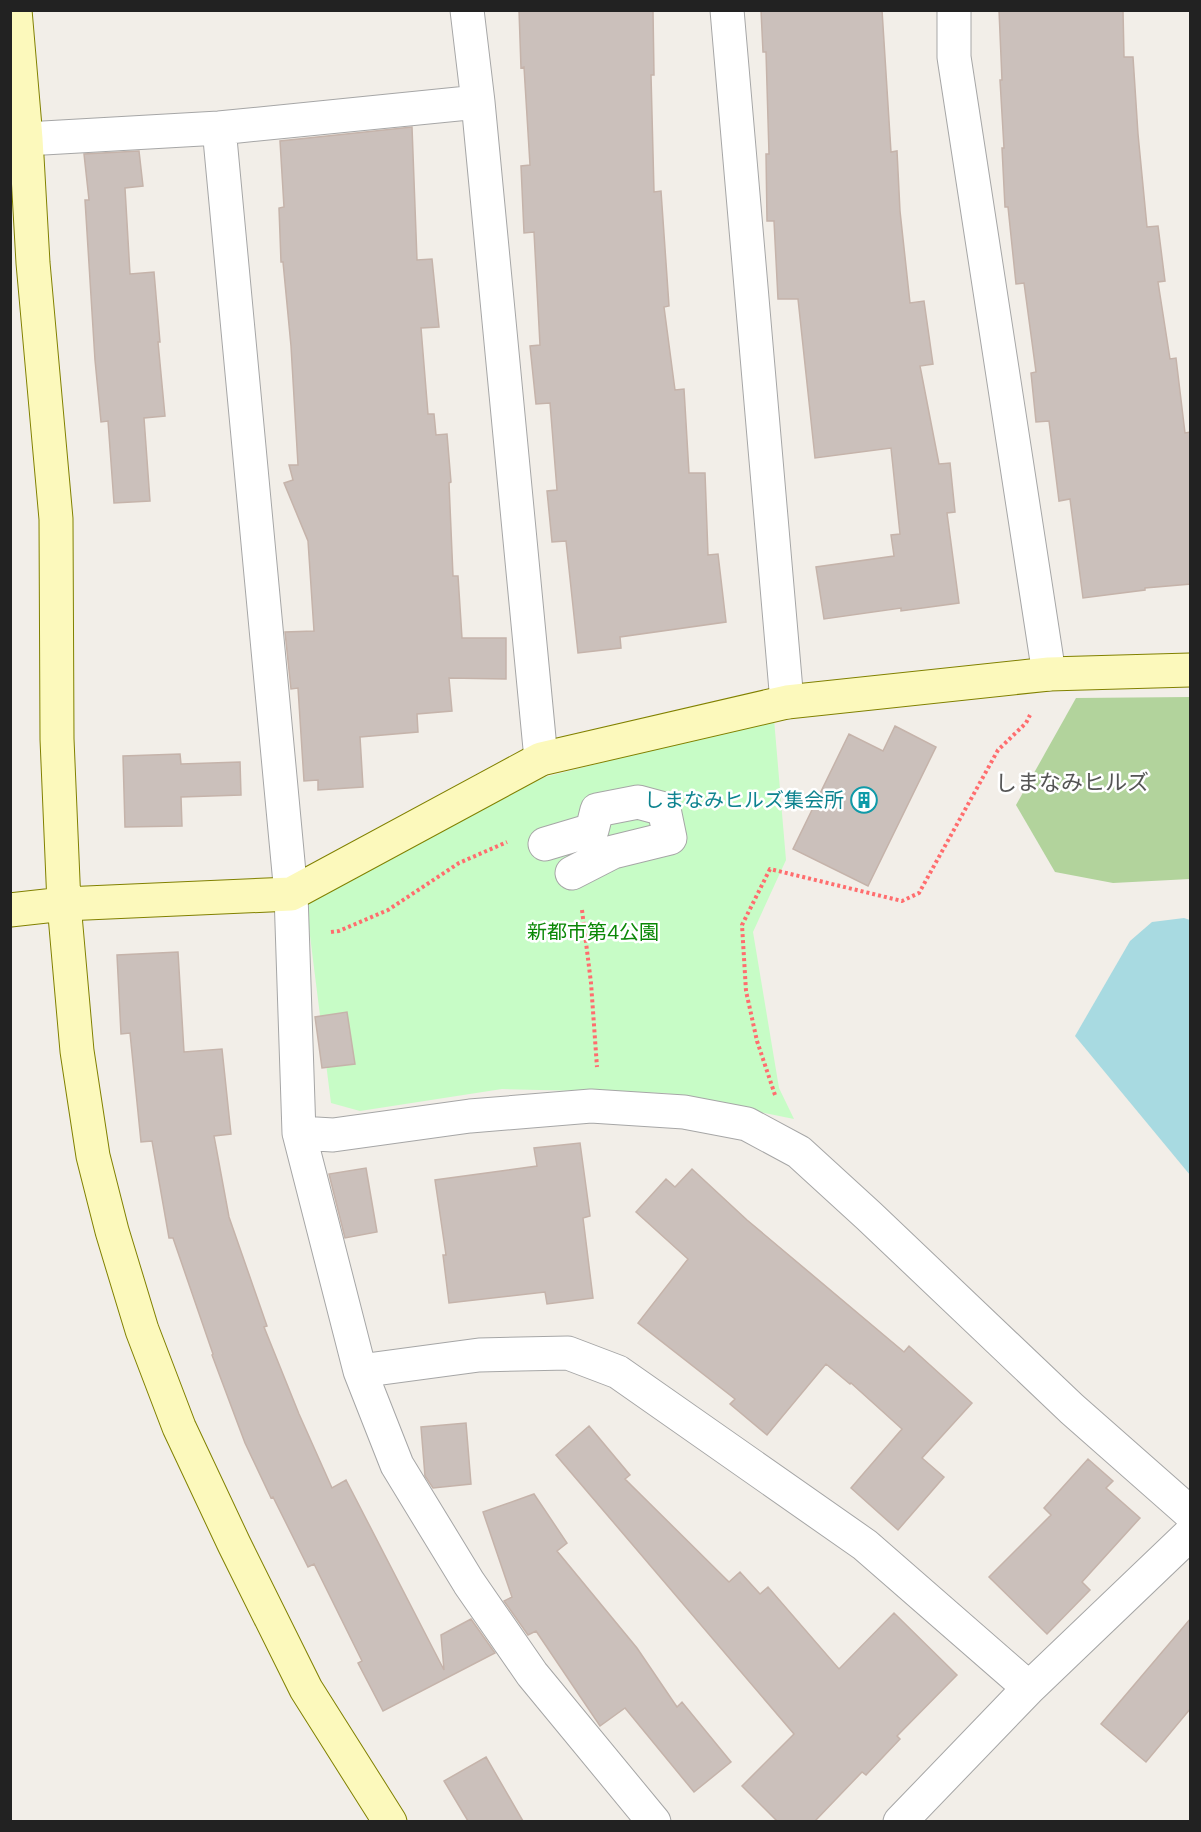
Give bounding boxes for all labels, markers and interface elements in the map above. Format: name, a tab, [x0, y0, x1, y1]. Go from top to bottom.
district label: しまなみヒルズ	[995, 768, 1149, 797]
building icon: しまなみヒルズ集会所	[849, 785, 879, 815]
place label: しまなみヒルズ集会所	[644, 787, 844, 813]
park label: 新都市第4公園	[527, 919, 659, 945]

